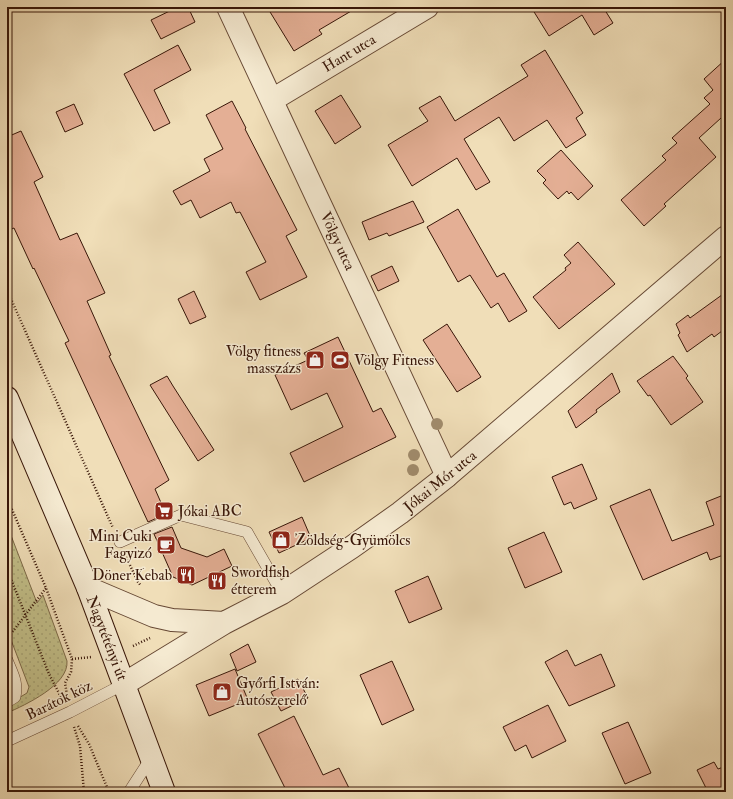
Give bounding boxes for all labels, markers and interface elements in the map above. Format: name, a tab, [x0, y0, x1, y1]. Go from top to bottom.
street label: Hant utca	[319, 30, 380, 77]
street label: Völgy utca	[316, 209, 360, 274]
place label: Völgy fitness masszázs	[226, 342, 301, 378]
shop icon: Völgy fitness masszázs	[304, 349, 326, 371]
sports icon: Völgy Fitness	[329, 349, 351, 371]
place label: Völgy Fitness	[354, 351, 434, 370]
street label: Jókai Mór utca	[399, 446, 482, 518]
supermarket icon: Jókai ABC	[153, 500, 175, 522]
place label: Jókai ABC	[177, 502, 242, 522]
place label: Mini Cuki Fagyizó	[89, 527, 152, 563]
shop icon: Zöldség-Gyümölcs	[270, 529, 292, 551]
place label: Zöldség-Gyümölcs	[295, 531, 410, 550]
cafe icon: Mini Cuki Fagyizó	[155, 534, 177, 556]
place label: Swordfish étterem	[231, 563, 290, 599]
restaurant icon: Döner Kebab	[175, 564, 197, 586]
place label: Döner Kebab	[92, 566, 172, 585]
restaurant icon: Swordfish étterem	[206, 570, 228, 592]
street label: Nagytétényi út	[82, 593, 131, 683]
place label: Győrfi István: Autószerelő	[235, 674, 319, 710]
street label: Barátok köz	[23, 676, 96, 725]
shop icon: Győrfi István: Autószerelő	[211, 681, 233, 703]

